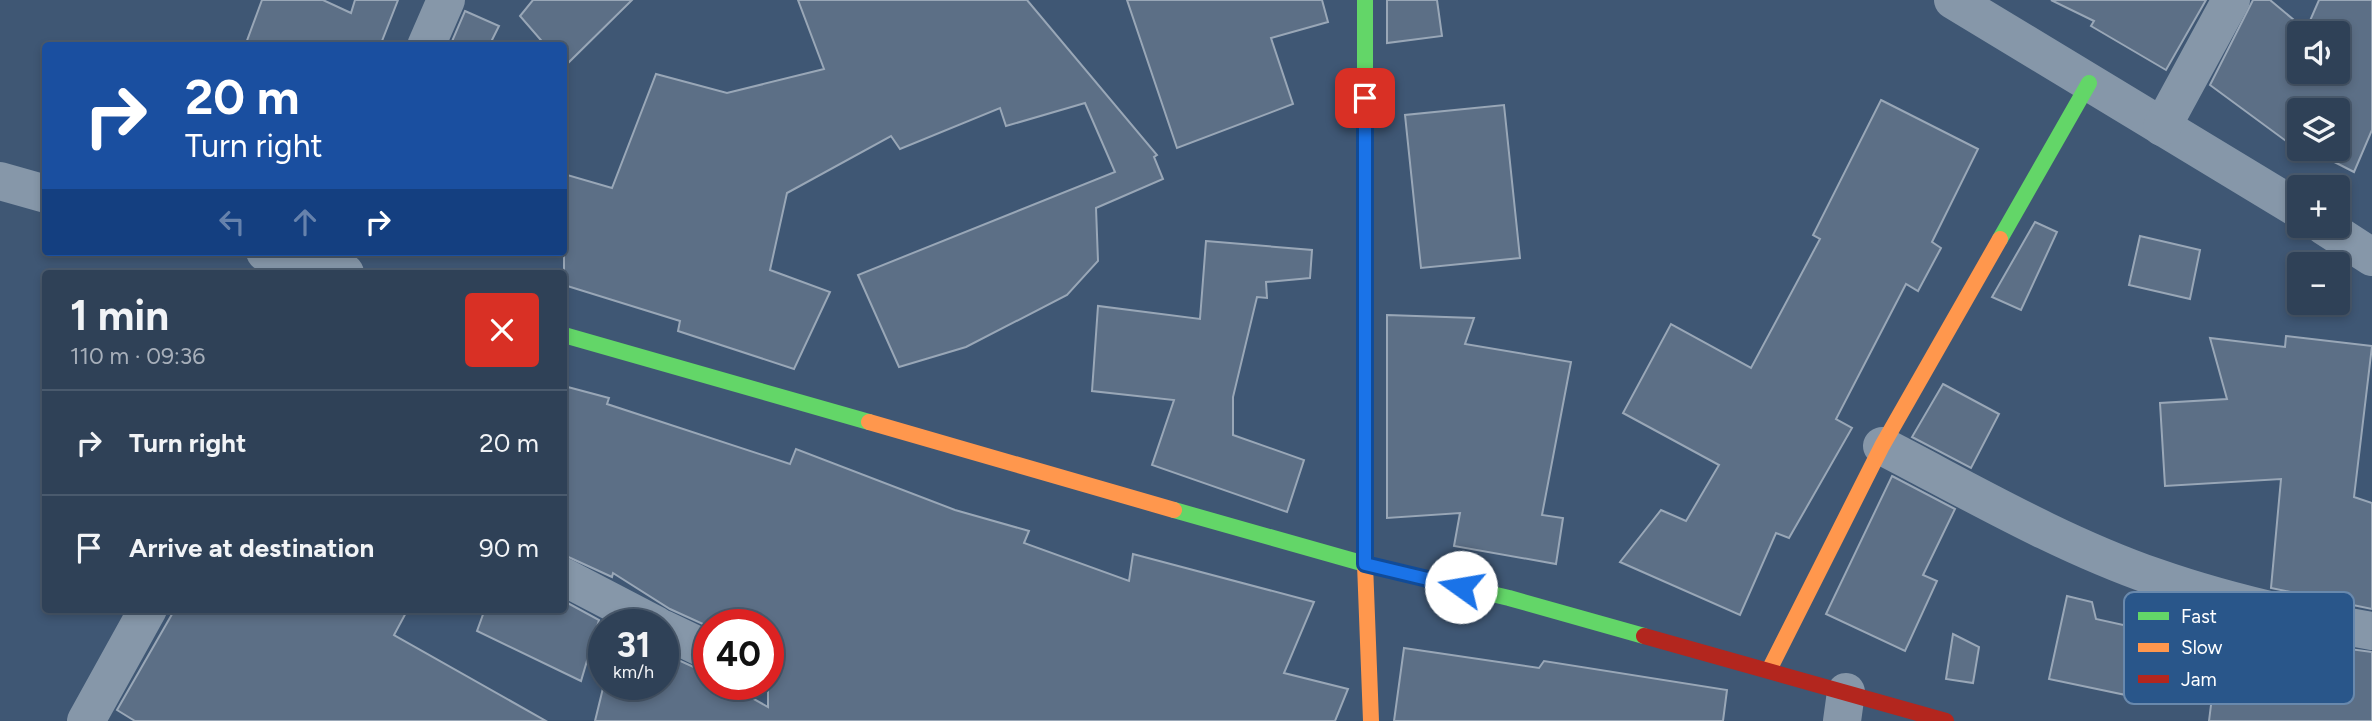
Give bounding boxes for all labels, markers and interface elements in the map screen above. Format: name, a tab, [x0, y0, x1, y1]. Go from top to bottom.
map controls	[2287, 21, 2350, 315]
button: sound	[2287, 21, 2350, 84]
text: 20 m	[185, 67, 300, 126]
pin	[1335, 68, 1395, 128]
icon: right	[70, 70, 161, 161]
icon: arrive	[1346, 79, 1384, 117]
button: layers	[2287, 98, 2350, 161]
text: Turn right	[185, 127, 323, 165]
button: +	[2287, 175, 2350, 238]
icon: left	[213, 203, 251, 241]
icon: ahead	[286, 203, 324, 241]
icon: right	[359, 203, 397, 241]
button: −	[2287, 252, 2350, 315]
text: 1 min	[70, 290, 169, 341]
button: close	[465, 293, 539, 367]
text: 110 m · 09:36	[70, 342, 205, 370]
icon: right	[70, 424, 108, 462]
text: Turn right	[129, 427, 246, 459]
text: 20 m	[479, 427, 539, 459]
icon: arrive	[70, 529, 108, 567]
text: Arrive at destination	[129, 532, 374, 564]
text: 90 m	[479, 532, 539, 564]
position arrow	[1424, 550, 1498, 624]
legend	[2124, 592, 2354, 704]
text: Fast	[2181, 605, 2217, 628]
speed limit sign: 40	[693, 609, 784, 700]
text: 31	[616, 624, 651, 666]
text: Slow	[2181, 636, 2223, 659]
text: km/h	[613, 661, 654, 683]
text: Jam	[2181, 668, 2217, 691]

